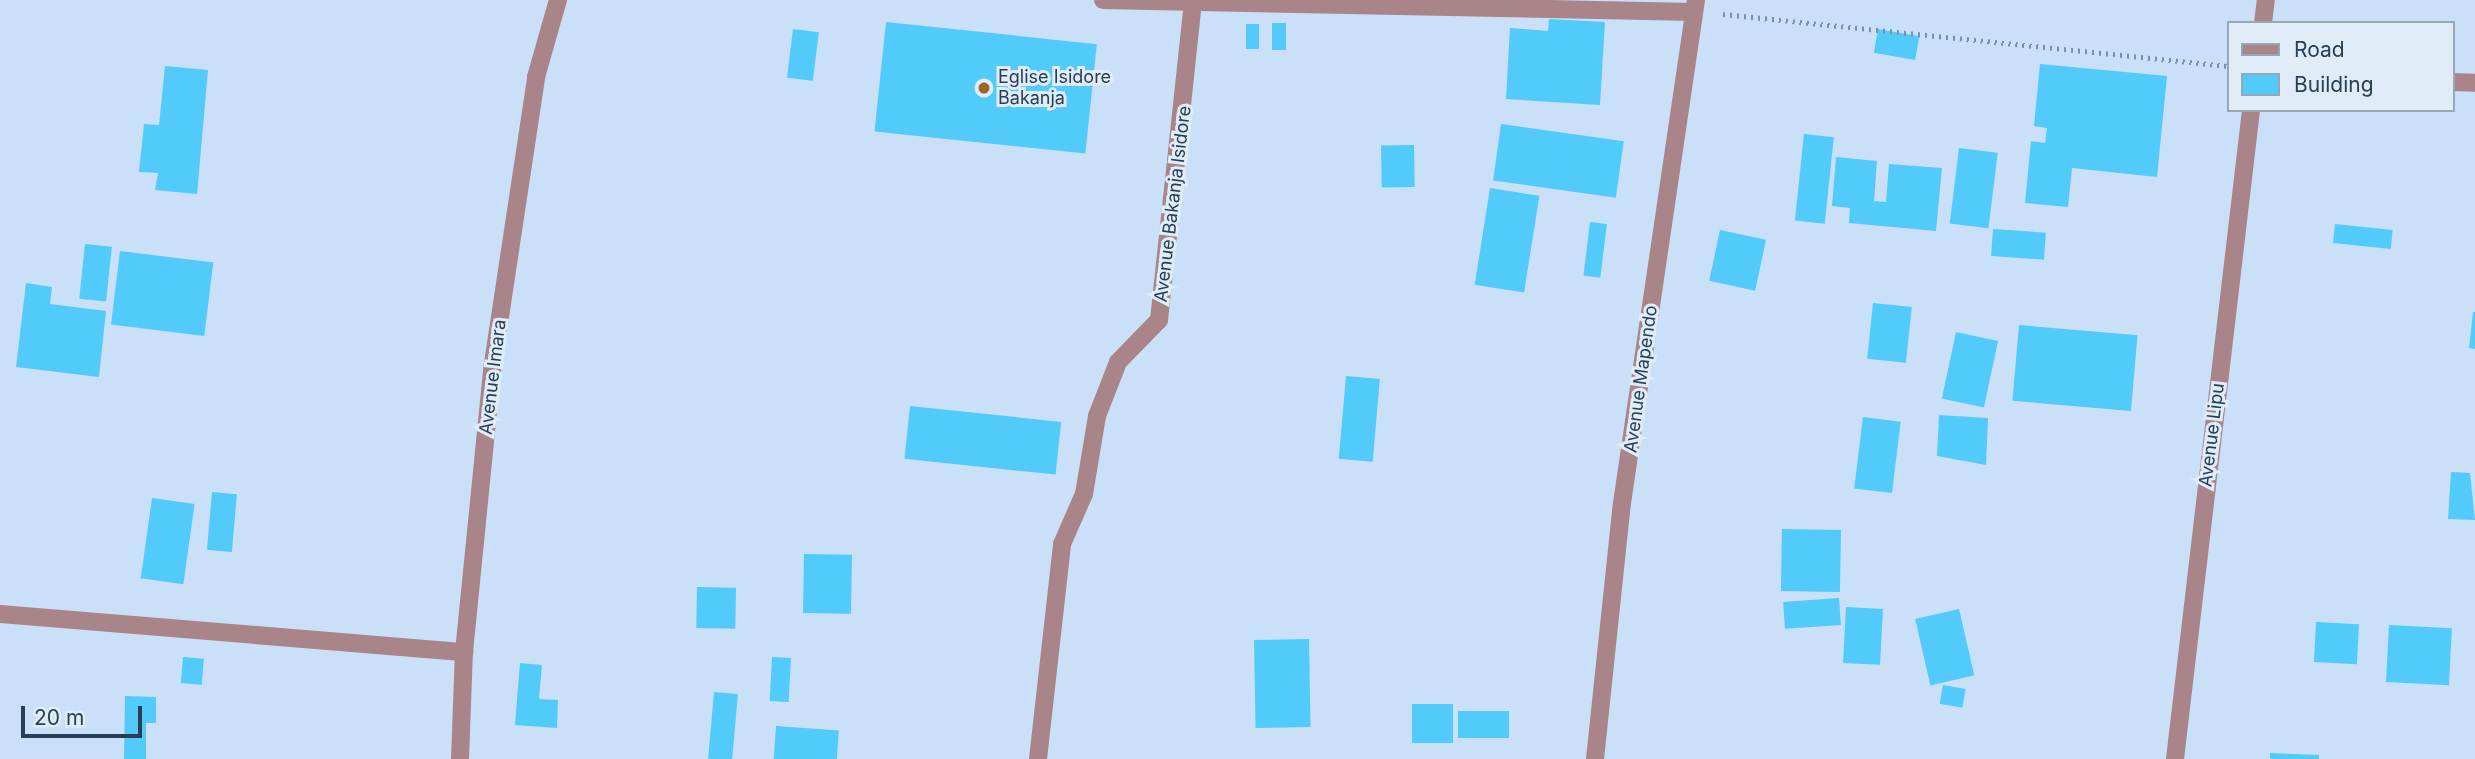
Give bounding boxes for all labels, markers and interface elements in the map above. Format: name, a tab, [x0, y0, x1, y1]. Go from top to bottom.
legend	[2226, 21, 2454, 112]
text: Road	[2294, 37, 2345, 62]
place label: Eglise Isidore Bakanja	[998, 67, 1111, 110]
text: Building	[2294, 72, 2374, 97]
marker: Eglise Isidore Bakanja	[976, 80, 992, 96]
street label: Avenue Bakanja Isidore	[1150, 105, 1196, 303]
street label: Avenue Mapendo	[1620, 304, 1662, 454]
street label: Avenue Imara	[475, 318, 511, 436]
street label: Avenue Lipu	[2195, 382, 2229, 488]
scale bar	[24, 692, 145, 736]
text: 20 m	[34, 705, 84, 730]

